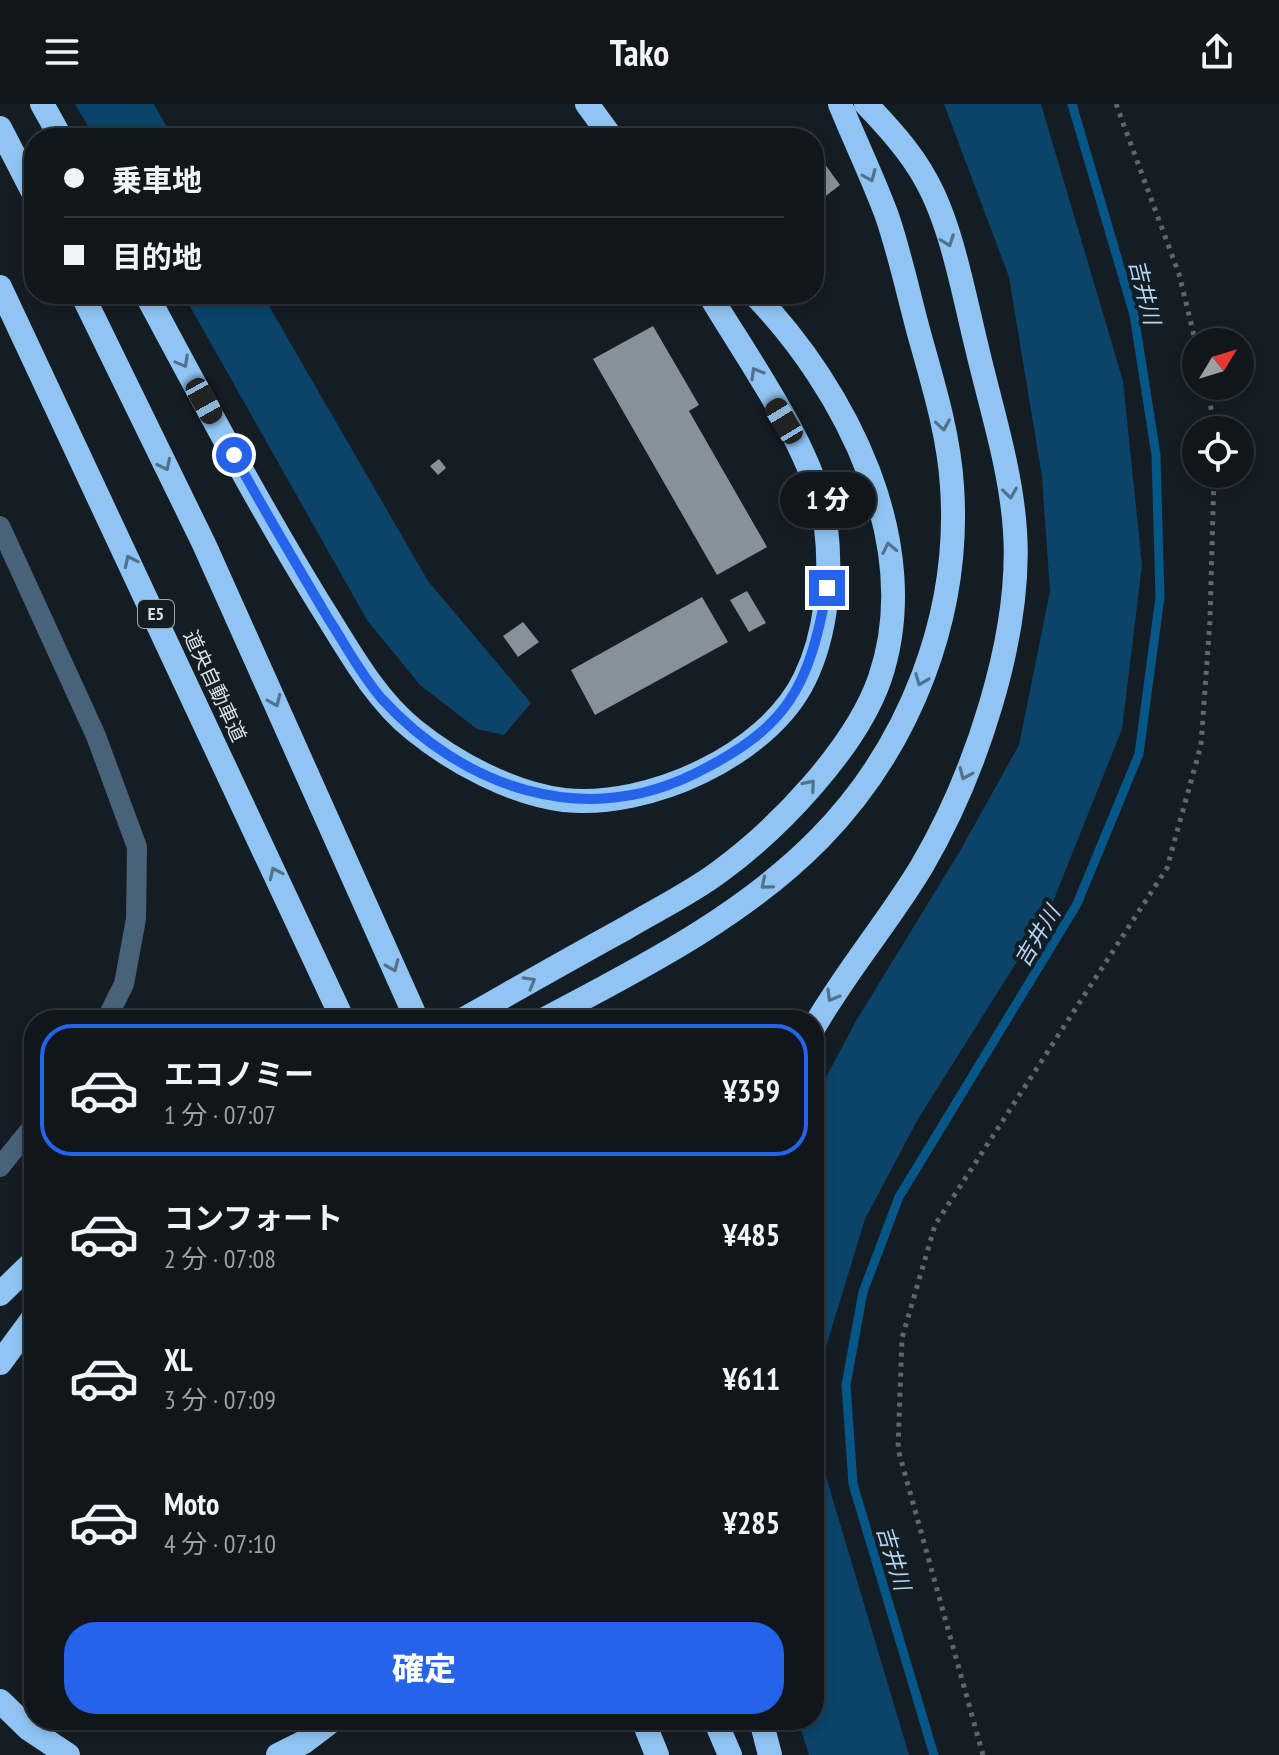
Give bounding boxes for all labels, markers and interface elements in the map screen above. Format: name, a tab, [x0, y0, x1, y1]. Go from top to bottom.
text: Tako	[610, 29, 669, 76]
icon: menu	[40, 30, 84, 74]
icon: share	[1195, 30, 1239, 74]
text: 乗車地	[112, 160, 202, 199]
one-way arrow	[860, 168, 877, 182]
one-way arrow	[939, 233, 955, 247]
text: 目的地	[112, 237, 202, 276]
water label: 吉井川	[1123, 257, 1167, 329]
north arrow	[1182, 328, 1254, 400]
map controls	[1182, 328, 1254, 488]
one-way arrow	[173, 354, 189, 368]
one-way arrow	[750, 367, 766, 382]
car	[182, 374, 226, 428]
car	[761, 394, 807, 448]
button: locate	[1182, 416, 1254, 488]
one-way arrow	[934, 418, 951, 432]
route start	[216, 437, 252, 473]
one-way arrow	[155, 457, 171, 471]
callout: 1 分	[779, 472, 875, 528]
text: 1 分	[806, 483, 850, 516]
one-way arrow	[1001, 486, 1018, 500]
one-way arrow	[881, 542, 898, 556]
one-way arrow	[124, 554, 140, 569]
route end	[809, 570, 845, 606]
road number: E5	[138, 600, 174, 628]
street label: 道央自動車道	[178, 626, 252, 746]
one-way arrow	[914, 672, 931, 686]
one-way arrow	[265, 693, 281, 707]
one-way arrow	[959, 766, 975, 780]
one-way arrow	[800, 780, 814, 795]
one-way arrow	[269, 866, 285, 881]
one-way arrow	[761, 875, 775, 889]
water label: 吉井川	[1008, 899, 1067, 972]
one-way arrow	[384, 957, 400, 972]
one-way arrow	[522, 976, 536, 991]
one-way arrow	[826, 987, 842, 1002]
icon: car	[68, 1054, 140, 1126]
text: エコノミー	[164, 1054, 314, 1093]
text: ¥359	[723, 1071, 780, 1110]
text: 1 分 · 07:07	[164, 1098, 276, 1131]
icon: car	[68, 1198, 140, 1270]
text: コンフォート	[164, 1198, 343, 1237]
text: ¥485	[723, 1215, 780, 1254]
text: 2 分 · 07:08	[164, 1242, 276, 1275]
text: XL	[164, 1340, 193, 1379]
icon: car	[68, 1342, 140, 1414]
text: ¥611	[723, 1359, 780, 1398]
text: 3 分 · 07:09	[164, 1383, 276, 1416]
text: Moto	[164, 1484, 219, 1523]
icon: car	[68, 1486, 140, 1558]
text: ¥285	[723, 1503, 780, 1542]
water label: 吉井川	[871, 1522, 918, 1596]
text: 4 分 · 07:10	[164, 1527, 276, 1560]
button: 確定	[64, 1622, 784, 1714]

